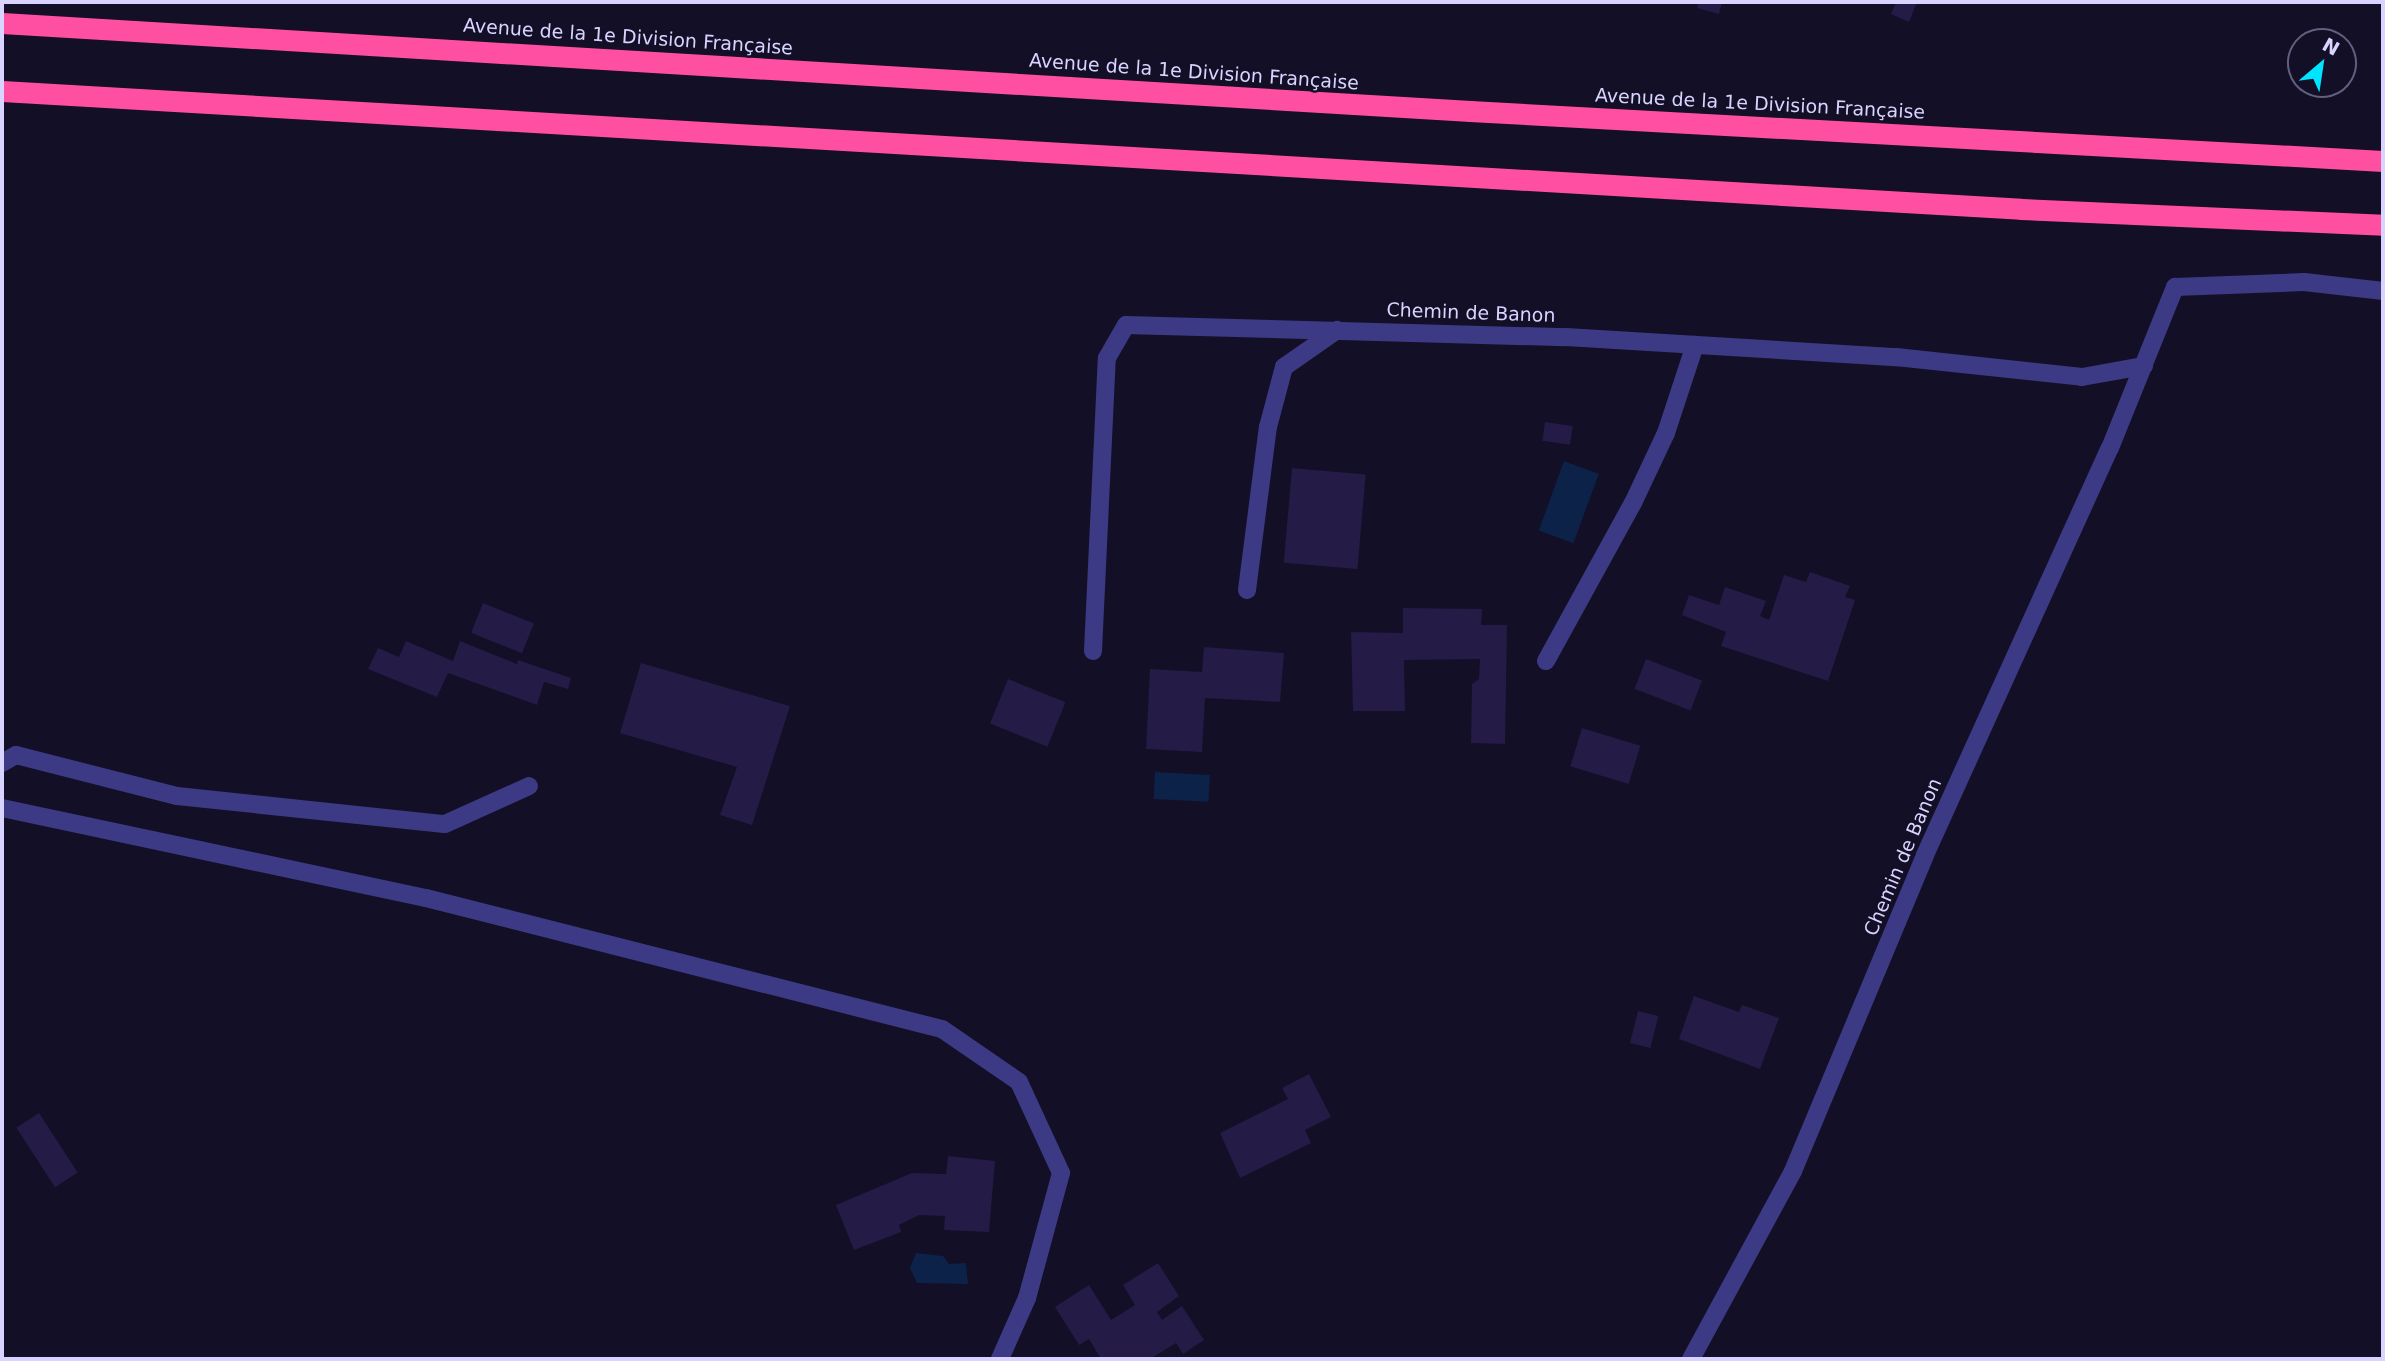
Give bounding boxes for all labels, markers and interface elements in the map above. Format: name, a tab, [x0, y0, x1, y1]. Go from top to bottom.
street label: Avenue de la 1e Division Française	[462, 14, 794, 60]
north arrow	[2287, 28, 2357, 98]
text: N	[2319, 33, 2344, 60]
street label: Avenue de la 1e Division Française	[1028, 49, 1360, 95]
street label: Avenue de la 1e Division Française	[1594, 84, 1926, 124]
street label: Chemin de Banon	[1386, 299, 1556, 327]
street label: Chemin de Banon	[1859, 775, 1947, 939]

